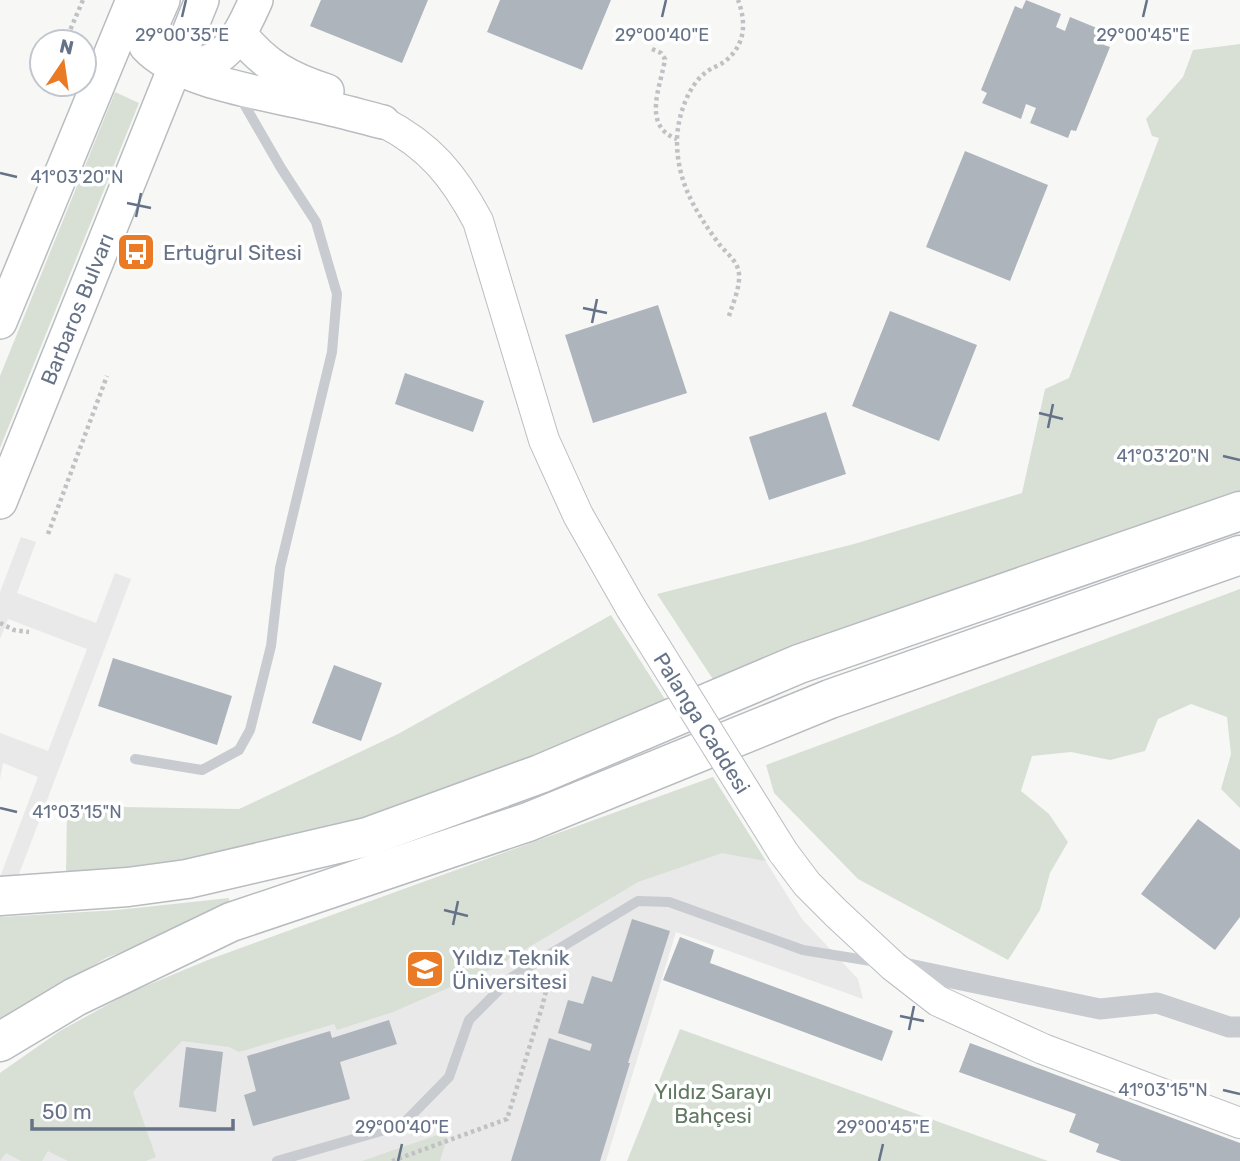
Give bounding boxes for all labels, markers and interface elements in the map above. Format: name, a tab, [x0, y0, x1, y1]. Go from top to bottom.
text: 29°00'35"E	[135, 24, 229, 46]
text: 29°00'40"E	[615, 24, 709, 46]
text: 29°00'45"E	[1096, 24, 1190, 46]
north arrow	[28, 28, 98, 98]
text: N	[57, 34, 76, 60]
text: 41°03'20"N	[31, 166, 123, 188]
street label: Barbaros Bulvarı	[35, 230, 119, 388]
bus stop icon: Ertuğrul Sitesi	[115, 231, 157, 273]
place label: Ertuğrul Sitesi	[163, 240, 302, 265]
text: 41°03'20"N	[1117, 445, 1209, 467]
street label: Palanga Caddesi	[649, 648, 755, 798]
text: 41°03'15"N	[32, 801, 122, 823]
place label: Yıldız Teknik Üniversitesi	[452, 945, 570, 994]
school or university icon: Yıldız Teknik Üniversitesi	[404, 948, 446, 990]
park label: Yıldız Sarayı Bahçesi	[654, 1079, 772, 1128]
text: 41°03'15"N	[1118, 1079, 1208, 1101]
scale bar	[32, 1088, 233, 1132]
text: 50 m	[42, 1099, 92, 1124]
text: 29°00'40"E	[355, 1116, 449, 1138]
text: 29°00'45"E	[836, 1116, 930, 1138]

